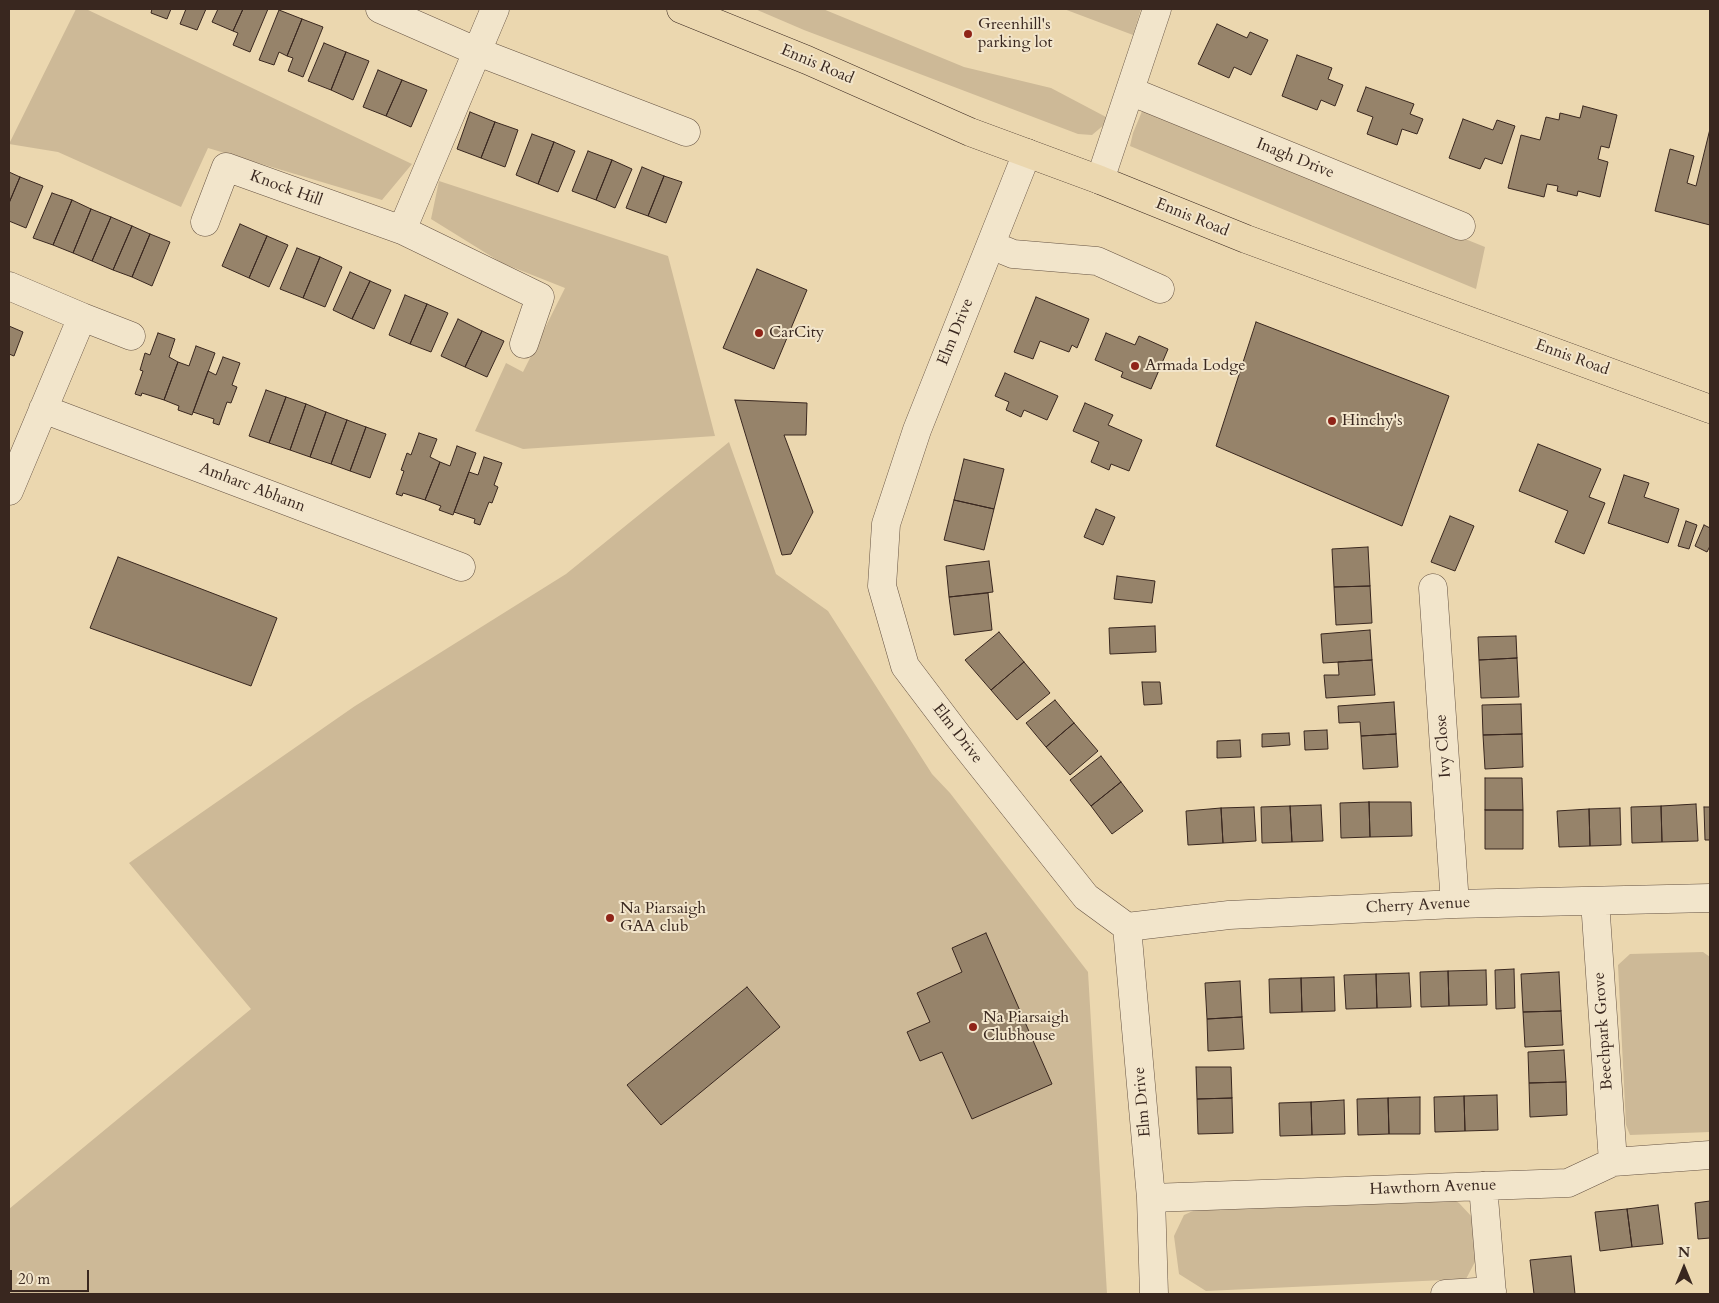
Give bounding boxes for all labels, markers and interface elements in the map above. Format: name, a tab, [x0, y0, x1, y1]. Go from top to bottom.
place label: Greenhill's parking lot	[978, 15, 1052, 53]
marker: Greenhill's parking lot	[962, 28, 974, 40]
street label: Ennis Road	[778, 41, 856, 89]
street label: Inagh Drive	[1253, 135, 1337, 183]
street label: Knock Hill	[247, 167, 325, 211]
street label: Ennis Road	[1153, 195, 1231, 241]
street label: Elm Drive	[934, 296, 978, 368]
place label: CarCity	[769, 323, 824, 343]
marker: CarCity	[753, 327, 765, 339]
street label: Ennis Road	[1532, 336, 1612, 380]
place label: Armada Lodge	[1145, 356, 1245, 376]
marker: Armada Lodge	[1129, 360, 1141, 372]
place label: Hinchy's	[1342, 411, 1402, 431]
marker: Hinchy's	[1326, 415, 1338, 427]
street label: Amharc Abhann	[196, 459, 308, 517]
street label: Elm Drive	[928, 700, 986, 768]
street label: Ivy Close	[1432, 713, 1456, 779]
street label: Cherry Avenue	[1365, 894, 1471, 918]
place label: Na Piarsaigh GAA club	[620, 899, 706, 937]
marker: Na Piarsaigh GAA club	[604, 912, 616, 924]
street label: Beechpark Grove	[1590, 971, 1618, 1091]
place label: Na Piarsaigh Clubhouse	[983, 1008, 1069, 1046]
marker: Na Piarsaigh Clubhouse	[967, 1021, 979, 1033]
street label: Elm Drive	[1130, 1066, 1156, 1138]
street label: Hawthorn Avenue	[1369, 1176, 1497, 1200]
north arrow	[1659, 1243, 1709, 1293]
text: N	[1678, 1243, 1690, 1262]
scale bar	[12, 1260, 91, 1292]
text: 20 m	[18, 1269, 50, 1289]

